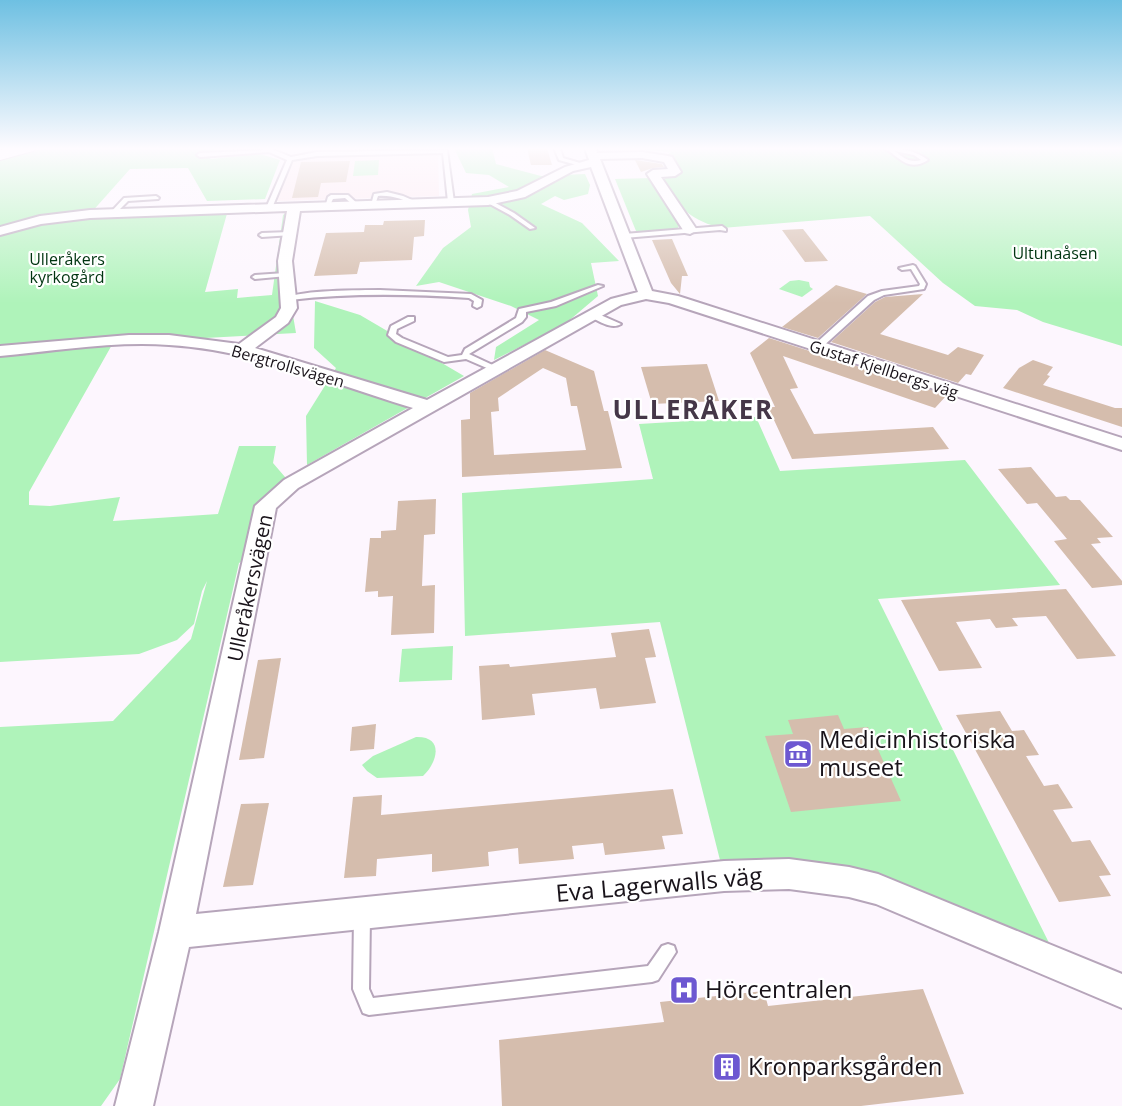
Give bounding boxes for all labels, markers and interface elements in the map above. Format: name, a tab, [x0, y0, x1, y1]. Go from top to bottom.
park label: Ultunaåsen	[1012, 242, 1098, 264]
park label: Ulleråkers kyrkogård	[29, 248, 105, 288]
street label: Gustaf Kjellbergs väg	[807, 335, 962, 404]
street label: Bergtrollsvägen	[229, 339, 347, 393]
district label: ULLERÅKER	[612, 391, 774, 427]
street label: Ulleråkersvägen	[221, 512, 278, 664]
place label: Medicinhistoriska museet	[819, 722, 1016, 783]
museum icon: Medicinhistoriska museet	[782, 738, 814, 770]
street label: Eva Lagerwalls väg	[554, 858, 763, 909]
place label: Hörcentralen	[705, 972, 853, 1005]
hospital icon: Hörcentralen	[668, 974, 700, 1006]
place label: Kronparksgården	[748, 1049, 943, 1082]
building icon: Kronparksgården	[711, 1051, 743, 1083]

